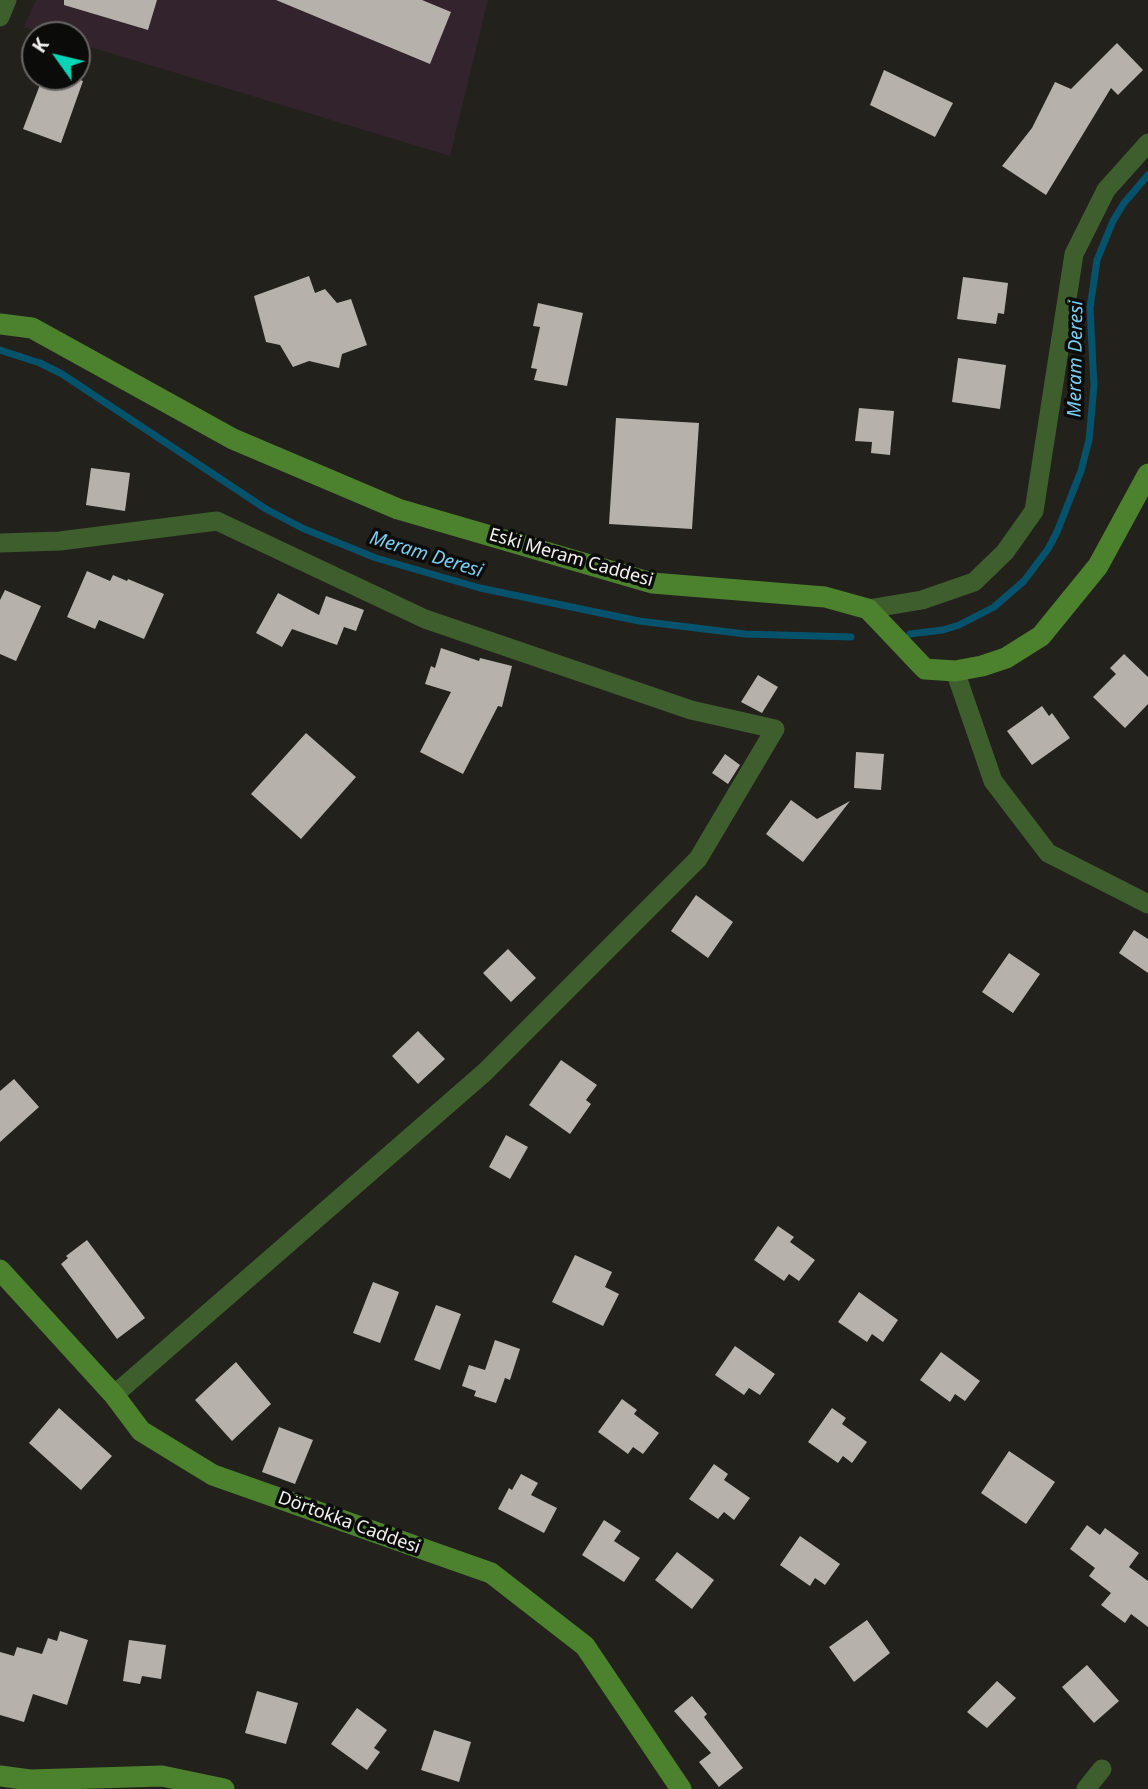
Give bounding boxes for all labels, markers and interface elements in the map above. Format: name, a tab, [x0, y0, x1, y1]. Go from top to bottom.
north arrow	[21, 21, 91, 91]
text: K	[26, 33, 55, 58]
water label: Meram Deresi	[1064, 300, 1088, 418]
street label: Eski Meram Caddesi	[486, 524, 656, 592]
water label: Meram Deresi	[367, 527, 485, 583]
street label: Dörtokka Caddesi	[275, 1487, 423, 1559]

